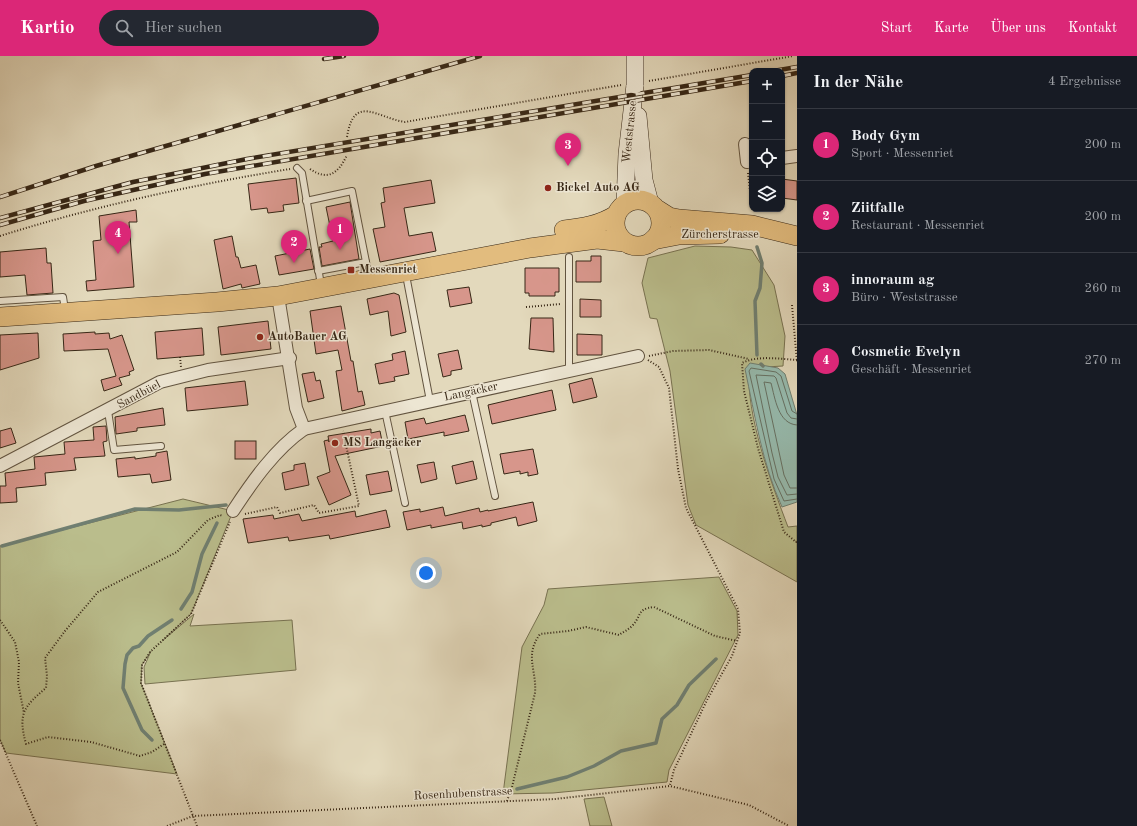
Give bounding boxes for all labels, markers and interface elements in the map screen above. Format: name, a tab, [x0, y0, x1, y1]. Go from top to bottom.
search box	[99, 10, 379, 46]
icon: search	[113, 17, 135, 39]
text: Kartio	[20, 19, 75, 38]
text: Hier suchen	[145, 21, 222, 36]
text: Start	[881, 21, 912, 35]
text: Karte	[934, 21, 969, 35]
text: Über uns	[991, 21, 1046, 35]
text: Kontakt	[1068, 21, 1117, 35]
map controls	[749, 68, 785, 212]
button: +	[749, 68, 785, 104]
text: In der Nähe	[813, 74, 903, 91]
text: 4 Ergebnisse	[1048, 75, 1121, 88]
street label: Weststrasse	[621, 100, 639, 164]
button: −	[749, 104, 785, 140]
text: Body Gym	[851, 129, 920, 144]
pin: 3	[555, 133, 581, 166]
text: 1	[822, 138, 830, 151]
text: 200 m	[1084, 138, 1121, 151]
button: locate	[749, 140, 785, 176]
text: Sport · Messenriet	[851, 147, 954, 160]
button: layers	[749, 176, 785, 212]
place label: Bickel Auto AG	[556, 182, 640, 194]
marker: Bickel Auto AG	[543, 183, 553, 193]
text: Ziitfalle	[851, 201, 904, 216]
text: 2	[822, 210, 830, 223]
text: 200 m	[1084, 210, 1121, 223]
pin: 1	[327, 217, 353, 250]
text: Restaurant · Messenriet	[851, 219, 985, 232]
pin: 4	[105, 221, 131, 254]
street label: Zürcherstrasse	[681, 229, 759, 241]
pin: 2	[281, 230, 307, 263]
place label: Messenriet	[359, 264, 417, 276]
marker: Messenriet	[346, 265, 356, 275]
text: innoraum ag	[851, 273, 934, 288]
text: 3	[822, 282, 830, 295]
text: 260 m	[1084, 282, 1121, 295]
text: Büro · Weststrasse	[851, 291, 958, 304]
place label: AutoBauer AG	[268, 331, 347, 343]
marker: AutoBauer AG	[255, 332, 265, 342]
text: Cosmetic Evelyn	[851, 345, 960, 360]
text: 4	[822, 354, 830, 367]
text: 270 m	[1084, 354, 1121, 367]
text: Geschäft · Messenriet	[851, 363, 971, 376]
street label: Sandbüel	[115, 379, 163, 411]
street label: Langäcker	[443, 380, 499, 404]
place label: MS Langäcker	[343, 437, 421, 449]
marker: MS Langäcker	[330, 438, 340, 448]
your location	[416, 563, 436, 583]
street label: Rosenhubenstrasse	[413, 785, 513, 803]

